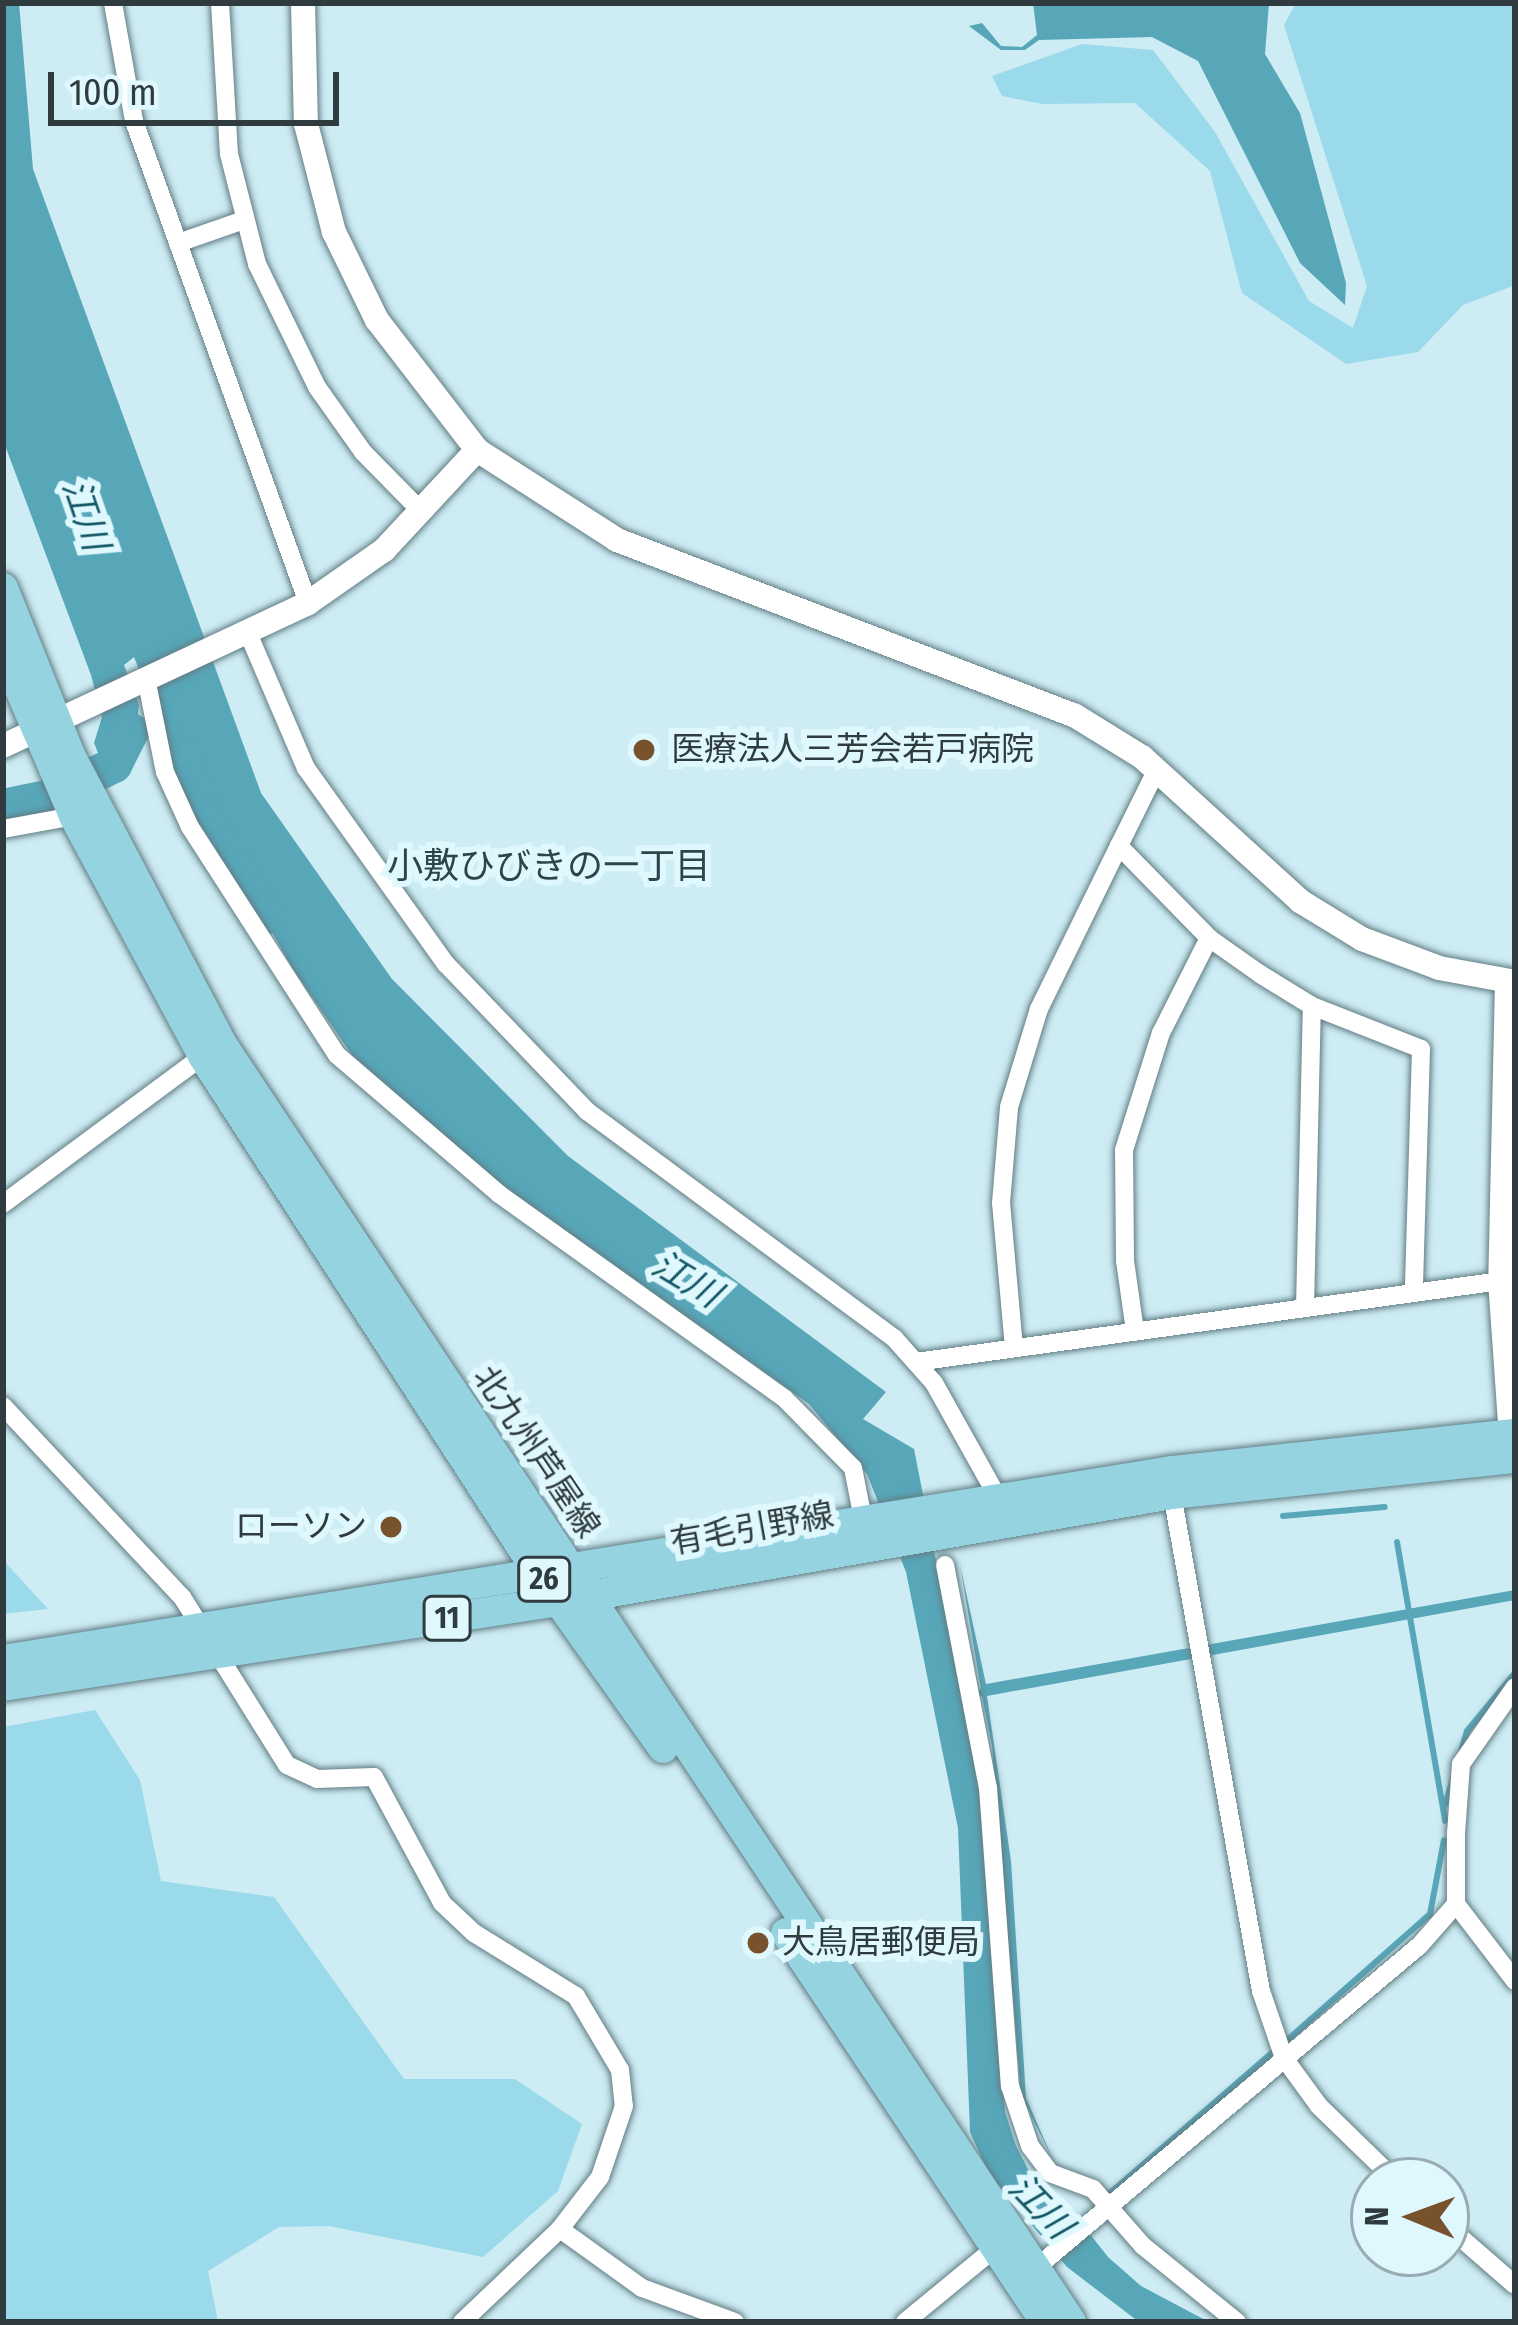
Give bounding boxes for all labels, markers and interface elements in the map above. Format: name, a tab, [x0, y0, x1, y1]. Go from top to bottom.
scale bar	[54, 48, 345, 122]
text: 100 m	[69, 71, 157, 115]
water label: 江川	[53, 474, 117, 556]
place label: 医療法人三芳会若戸病院	[671, 730, 1034, 770]
marker: 医療法人三芳会若戸病院	[628, 734, 660, 766]
district label: 小敷ひびきの一丁目	[387, 845, 711, 889]
water label: 江川	[644, 1243, 728, 1317]
street label: 北九州芦屋線	[464, 1359, 608, 1545]
street label: 有毛引野線	[667, 1495, 837, 1563]
place label: ローソン	[235, 1507, 367, 1547]
marker: ローソン	[378, 1514, 404, 1540]
road number: 26	[517, 1555, 571, 1603]
road number: 11	[420, 1594, 474, 1642]
place label: 大鳥居郵便局	[782, 1923, 980, 1963]
marker: 大鳥居郵便局	[745, 1930, 771, 1956]
north arrow	[1350, 2157, 1470, 2277]
water label: 江川	[999, 2166, 1081, 2248]
text: N	[1357, 2206, 1397, 2227]

